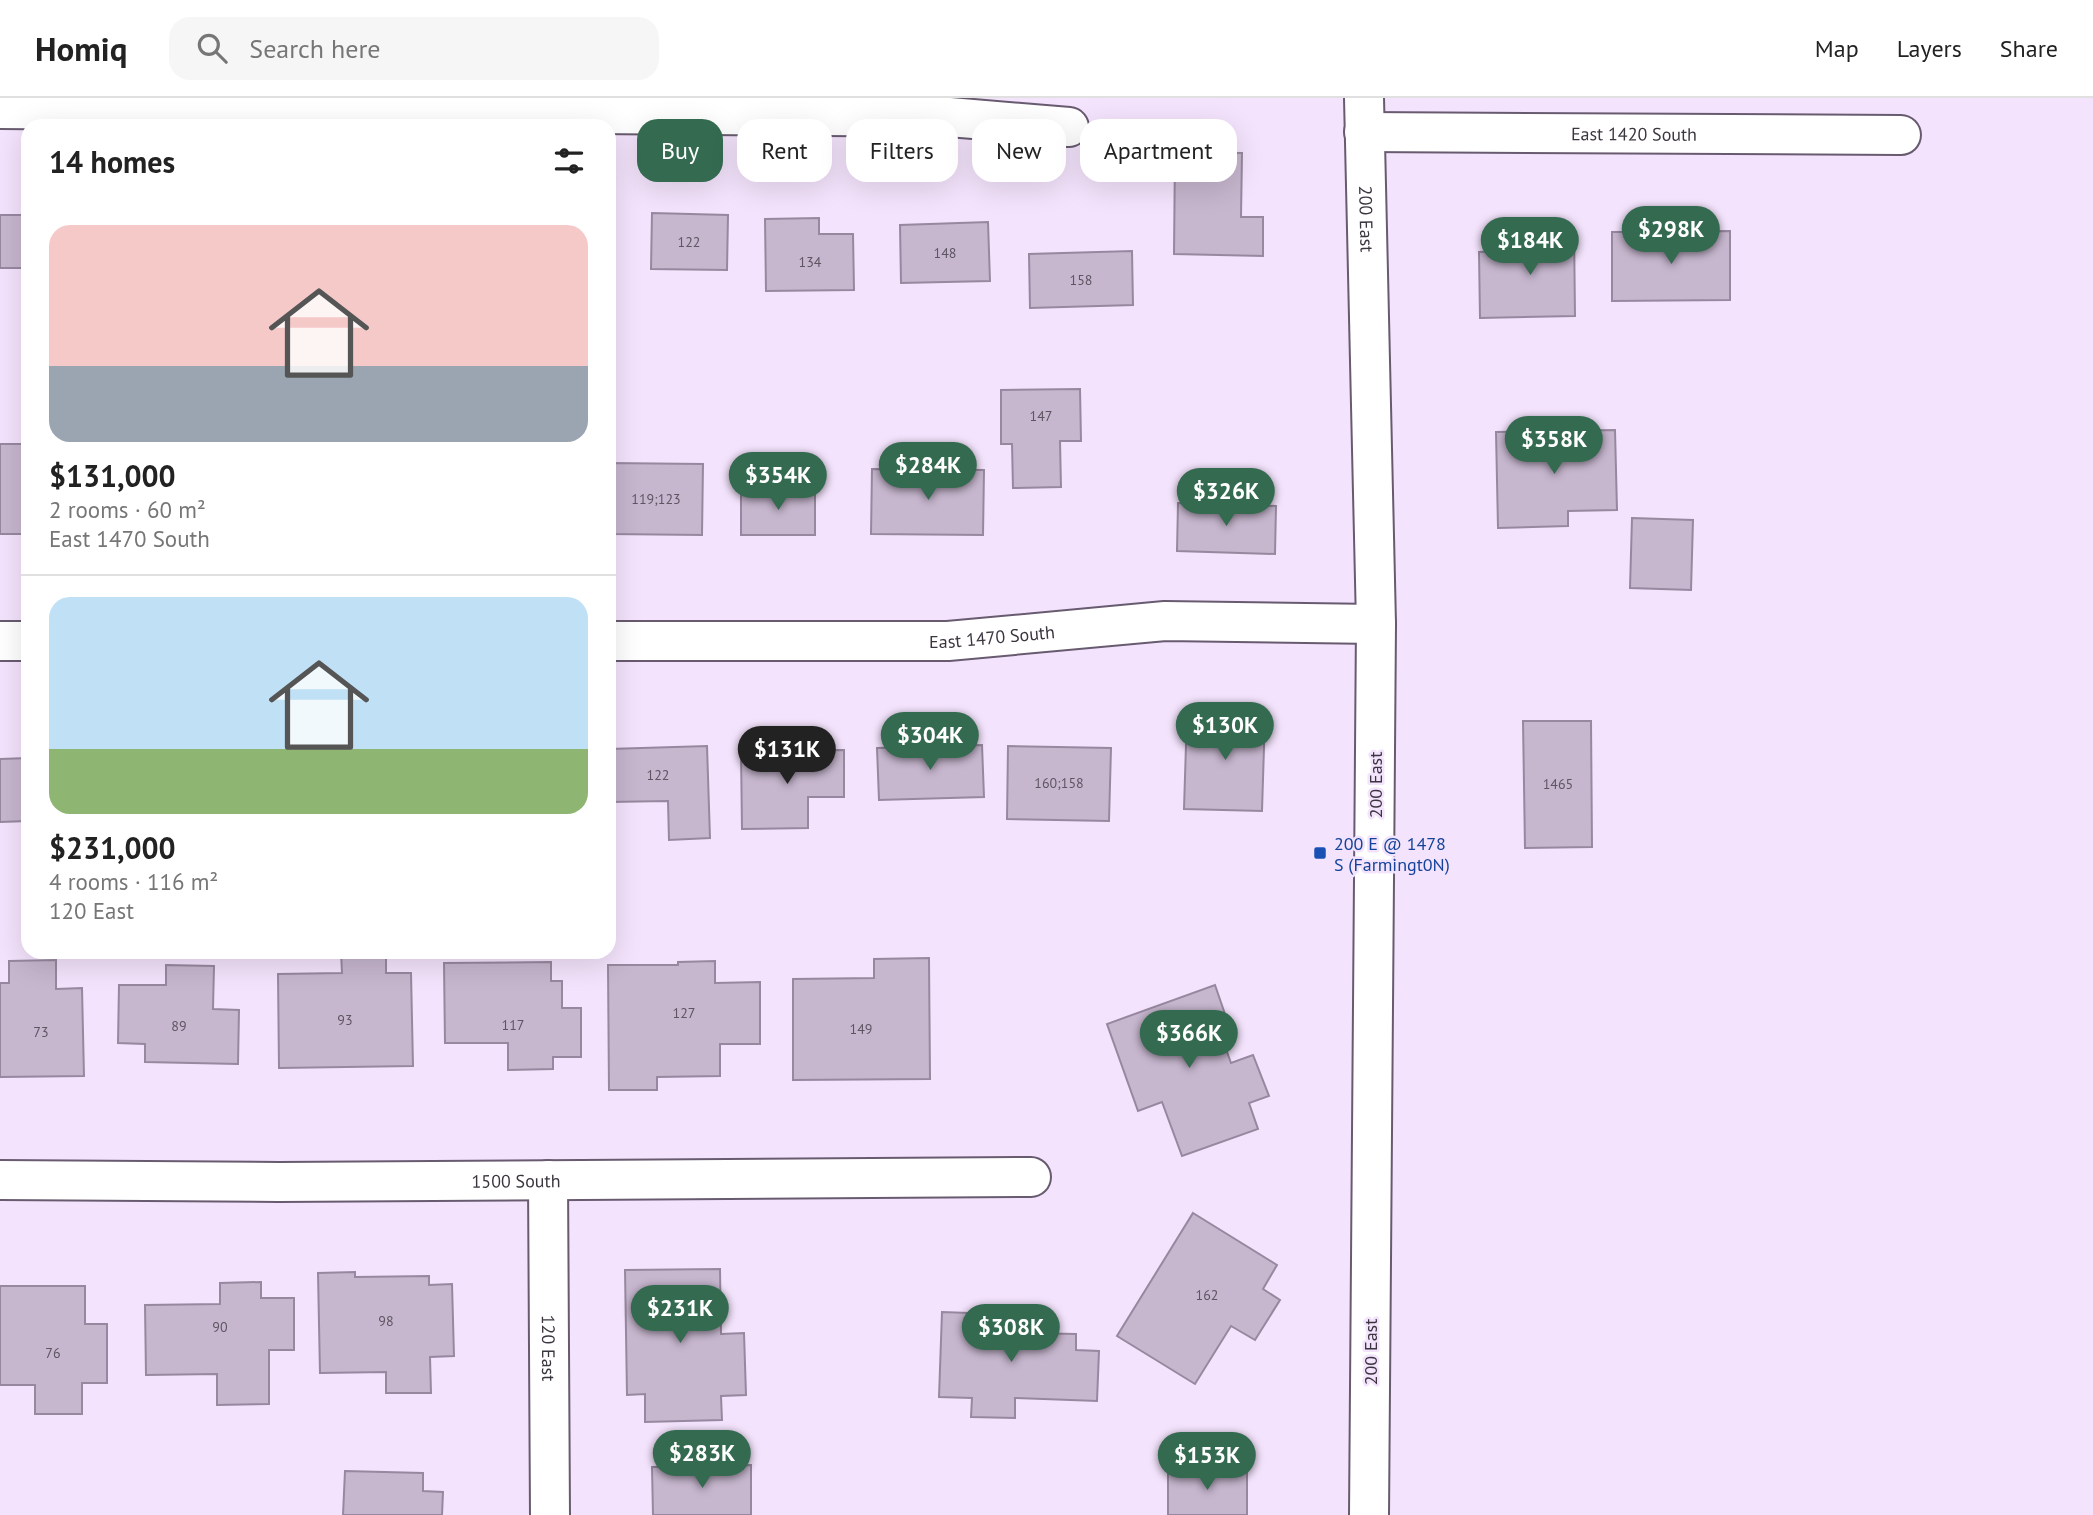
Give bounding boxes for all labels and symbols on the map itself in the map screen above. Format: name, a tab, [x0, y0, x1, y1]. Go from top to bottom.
street label: East 1420 South	[1571, 122, 1697, 145]
street label: 200 East	[1355, 185, 1379, 252]
pin: $298K	[1622, 206, 1720, 266]
pin: $184K	[1481, 218, 1579, 277]
house number: 122	[678, 233, 700, 251]
house number: 148	[934, 244, 956, 262]
house number: 134	[799, 253, 822, 271]
house number: 158	[1070, 271, 1092, 289]
house number: 147	[1030, 407, 1052, 425]
pin: $358K	[1505, 416, 1603, 476]
pin: $284K	[879, 442, 977, 502]
pin: $354K	[729, 452, 827, 512]
pin: $326K	[1177, 468, 1275, 528]
house number: 119;123	[631, 490, 681, 508]
street label: East 1470 South	[929, 620, 1056, 653]
pin: $130K	[1176, 702, 1274, 762]
pin: $304K	[881, 712, 979, 772]
pin: $131K	[738, 726, 836, 786]
street label: 200 East	[1364, 752, 1387, 818]
house number: 122	[647, 766, 669, 784]
house number: 160;158	[1034, 774, 1084, 792]
house number: 1465	[1543, 775, 1573, 793]
place label: 200 E @ 1478 S (Farmingt0N)	[1334, 832, 1450, 876]
marker: 200 E @ 1478 S (Farmingt0N)	[1312, 845, 1328, 861]
house number: 127	[673, 1004, 695, 1022]
pin: $366K	[1140, 1010, 1238, 1070]
house number: 93	[337, 1011, 353, 1029]
house number: 117	[502, 1016, 524, 1034]
house number: 89	[171, 1017, 187, 1035]
house number: 149	[850, 1020, 872, 1038]
house number: 73	[33, 1023, 49, 1041]
street label: 1500 South	[471, 1169, 561, 1192]
pin: $231K	[631, 1286, 729, 1345]
house number: 162	[1196, 1286, 1218, 1304]
pin: $308K	[962, 1304, 1060, 1364]
house number: 98	[378, 1312, 394, 1330]
street label: 120 East	[537, 1315, 561, 1381]
house number: 90	[212, 1318, 228, 1336]
street label: 200 East	[1359, 1319, 1382, 1385]
house number: 76	[45, 1344, 61, 1362]
pin: $283K	[653, 1430, 751, 1490]
pin: $153K	[1158, 1432, 1256, 1492]

